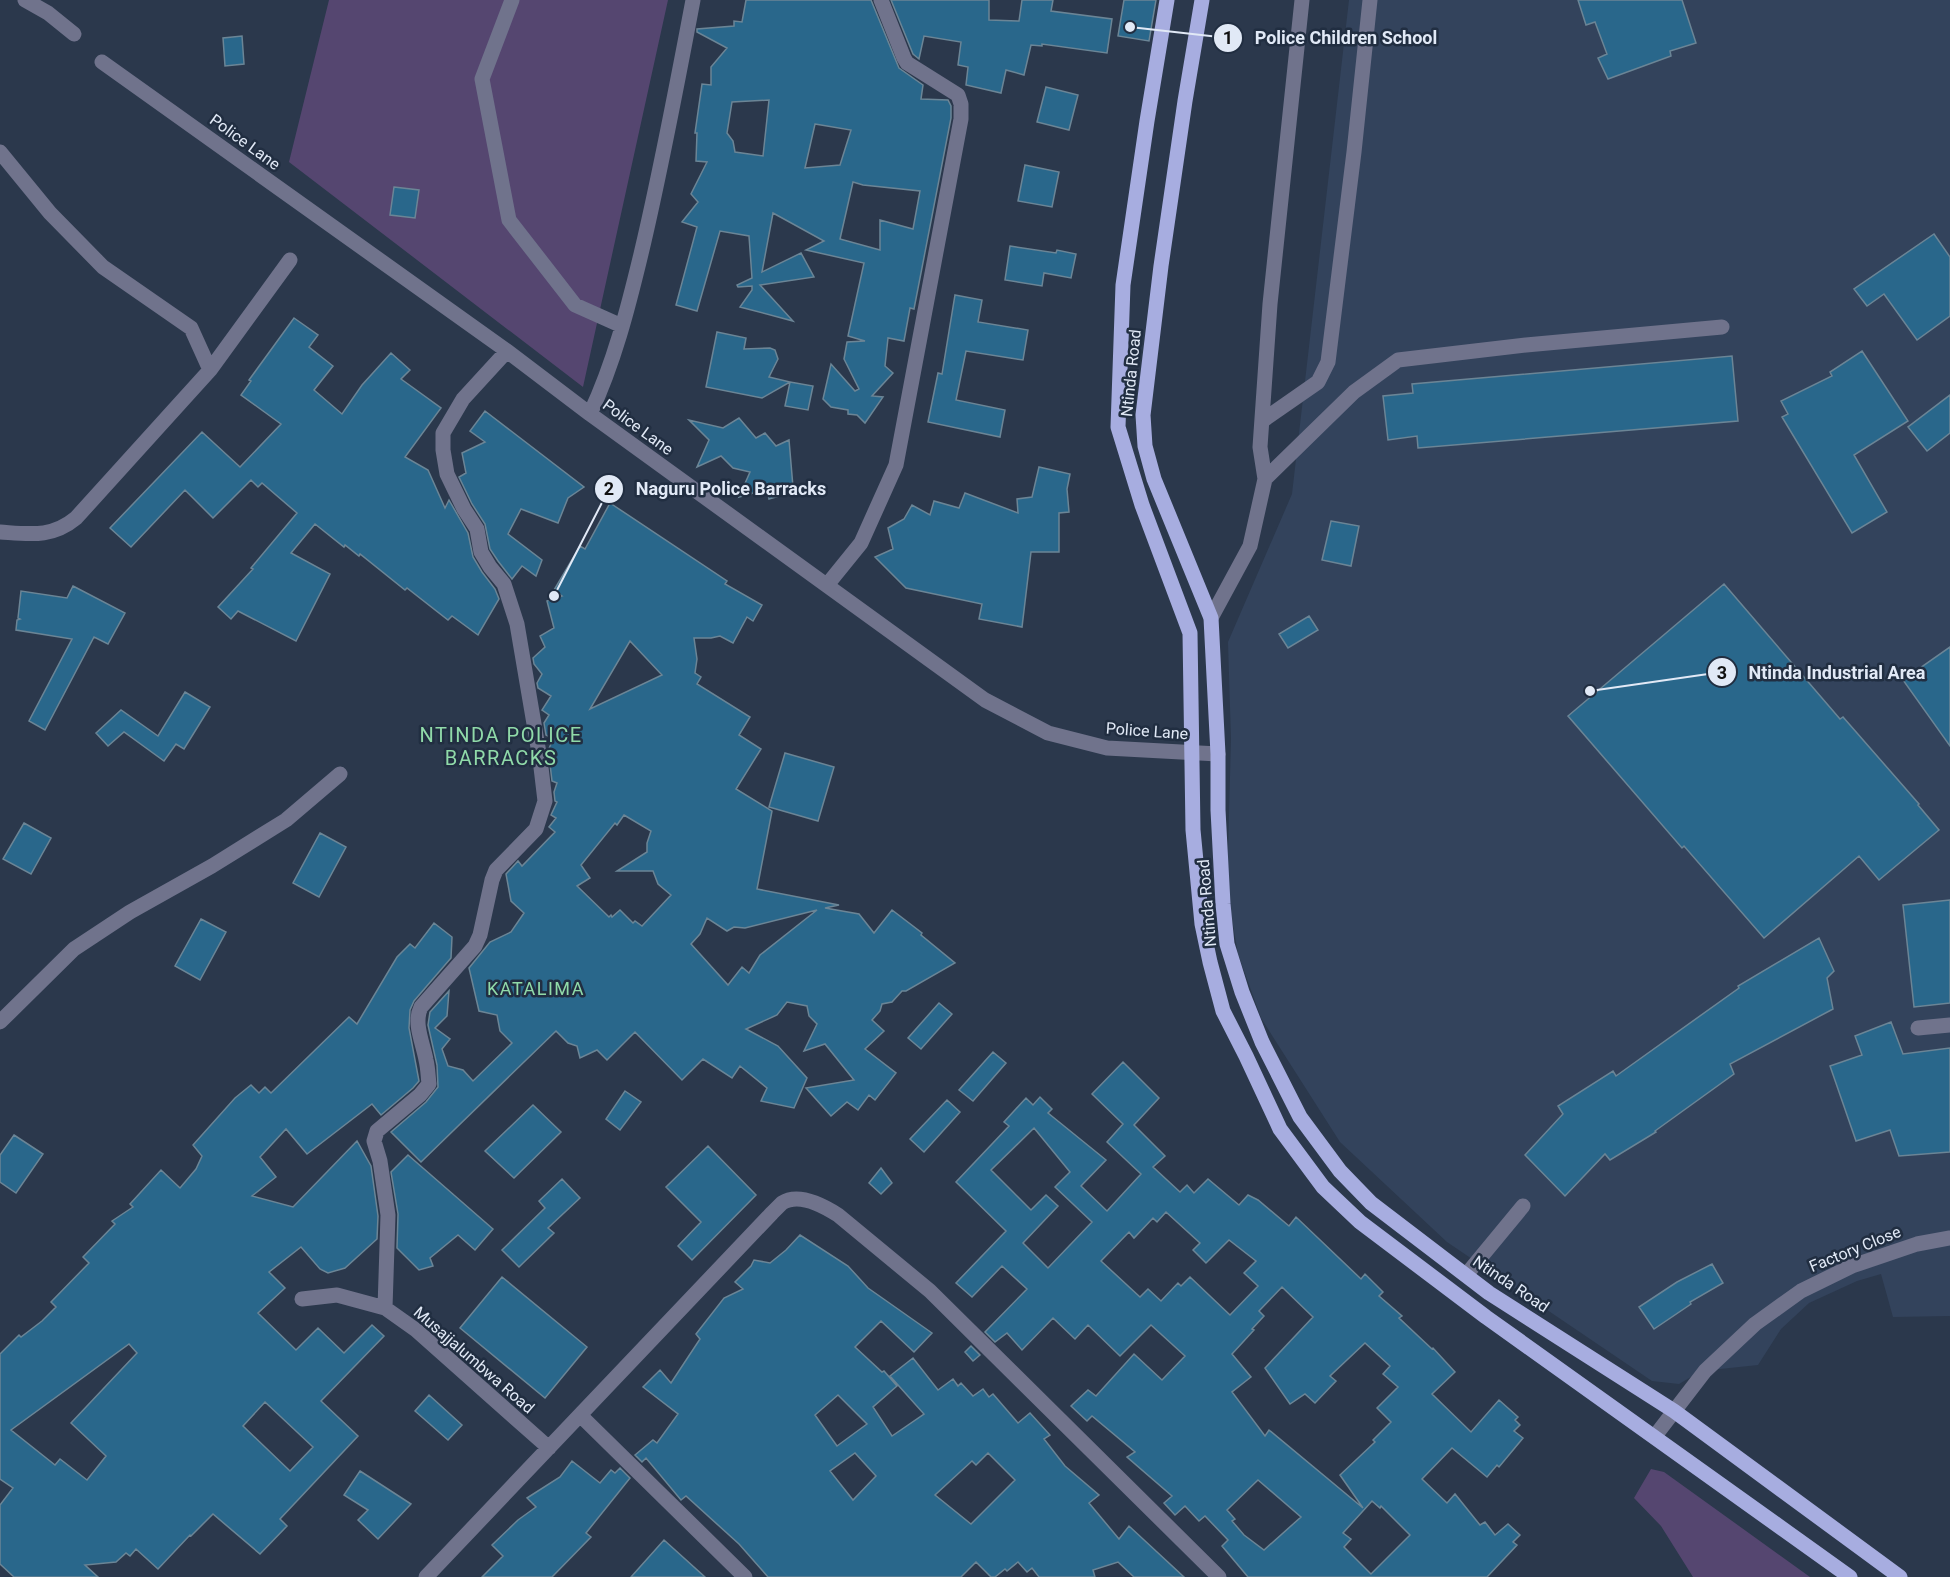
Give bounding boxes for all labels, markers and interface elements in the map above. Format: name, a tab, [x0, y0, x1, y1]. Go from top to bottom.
callout: Police Children School	[1213, 20, 1449, 56]
text: 1	[1223, 27, 1233, 48]
text: Police Children School	[1255, 27, 1437, 48]
street label: Police Lane	[206, 110, 284, 174]
street label: Ntinda Road	[1117, 328, 1145, 418]
street label: Police Lane	[599, 395, 677, 459]
callout: Naguru Police Barracks	[594, 471, 838, 507]
text: 2	[604, 478, 614, 499]
text: Naguru Police Barracks	[636, 478, 826, 499]
callout: Ntinda Industrial Area	[1707, 654, 1938, 690]
text: 3	[1717, 662, 1727, 683]
text: Ntinda Industrial Area	[1749, 662, 1926, 683]
street label: Police Lane	[1105, 719, 1189, 743]
district label: NTINDA POLICE BARRACKS	[419, 723, 583, 770]
street label: Ntinda Road	[1194, 858, 1220, 948]
district label: KATALIMA	[487, 978, 585, 999]
street label: Factory Close	[1806, 1222, 1904, 1276]
street label: Ntinda Road	[1469, 1252, 1553, 1316]
street label: Musajjalumbwa Road	[410, 1303, 538, 1417]

